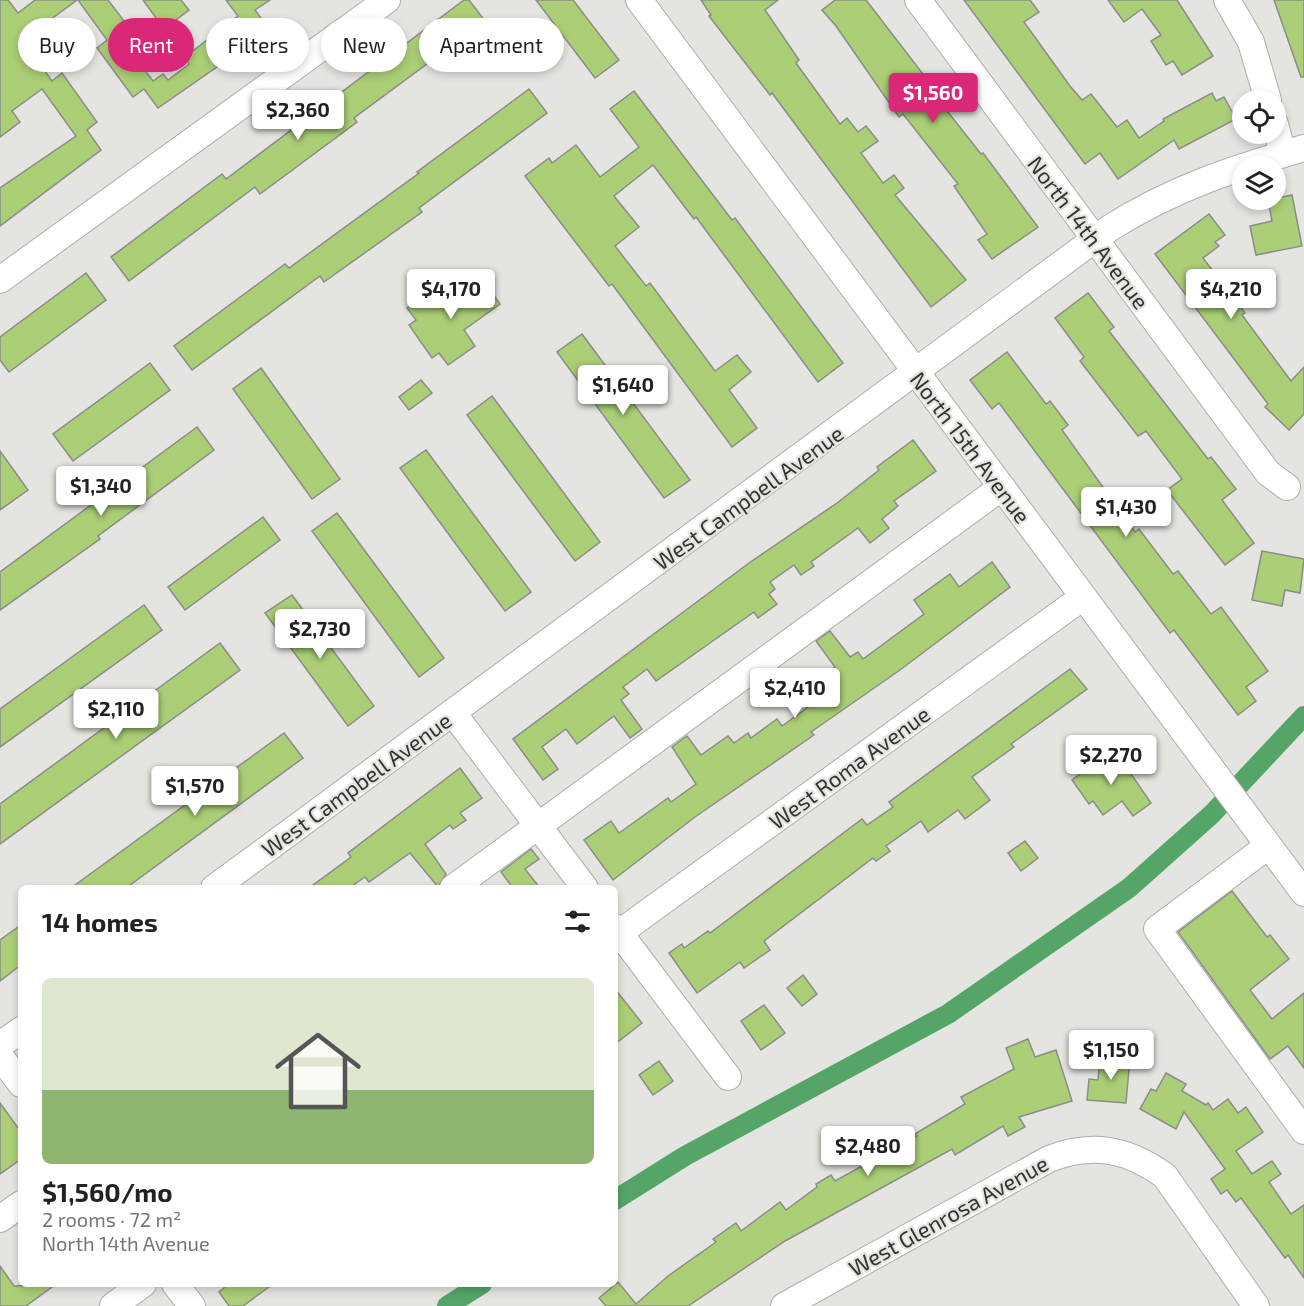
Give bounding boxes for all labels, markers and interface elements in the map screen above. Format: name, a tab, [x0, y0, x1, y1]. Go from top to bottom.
chip: Buy	[18, 18, 96, 72]
chip: Rent	[108, 18, 194, 72]
chip: Filters	[206, 18, 309, 72]
chip: New	[321, 18, 407, 72]
chip: Apartment	[419, 18, 564, 72]
pin: $1,560	[884, 73, 982, 124]
text: $1,560	[903, 80, 963, 104]
pin: $2,360	[249, 90, 347, 141]
map controls	[1232, 90, 1286, 210]
button: locate	[1232, 90, 1286, 144]
text: $2,360	[266, 97, 330, 121]
street label: North 14th Avenue	[1023, 151, 1155, 313]
button: layers	[1232, 156, 1286, 210]
pin: $4,170	[402, 269, 500, 320]
pin: $4,210	[1182, 269, 1280, 320]
text: $4,170	[421, 276, 481, 300]
text: $4,210	[1200, 276, 1262, 300]
pin: $1,640	[574, 365, 672, 416]
street label: North 15th Avenue	[906, 366, 1036, 528]
text: $1,640	[592, 372, 654, 396]
street label: West Campbell Avenue	[648, 419, 848, 575]
pin: $1,340	[52, 466, 150, 517]
text: $1,340	[70, 473, 132, 497]
pin: $1,430	[1077, 487, 1175, 538]
text: $1,430	[1095, 494, 1157, 518]
pin: $2,730	[271, 609, 369, 660]
text: $2,730	[289, 616, 351, 640]
pin: $2,410	[746, 668, 844, 719]
text: $2,410	[764, 675, 826, 699]
pin: $2,110	[67, 689, 165, 740]
text: $2,110	[87, 696, 145, 720]
street label: West Roma Avenue	[764, 700, 934, 834]
street label: West Campbell Avenue	[256, 706, 456, 862]
pin: $2,270	[1062, 735, 1160, 786]
text: $2,270	[1080, 742, 1142, 766]
pin: $1,570	[146, 766, 244, 817]
text: $1,570	[165, 773, 225, 797]
icon: filters	[561, 905, 594, 938]
text: 14 homes	[42, 906, 158, 937]
icon: home	[264, 1017, 372, 1125]
pin: $1,150	[1062, 1030, 1160, 1081]
text: $1,150	[1083, 1037, 1139, 1061]
pin: $2,480	[819, 1126, 917, 1177]
text: $2,480	[835, 1133, 901, 1157]
street label: West Glenrosa Avenue	[844, 1149, 1052, 1281]
text: $1,560/mo	[42, 1176, 172, 1207]
text: 2 rooms · 72 m²	[42, 1207, 181, 1231]
text: North 14th Avenue	[42, 1231, 210, 1255]

